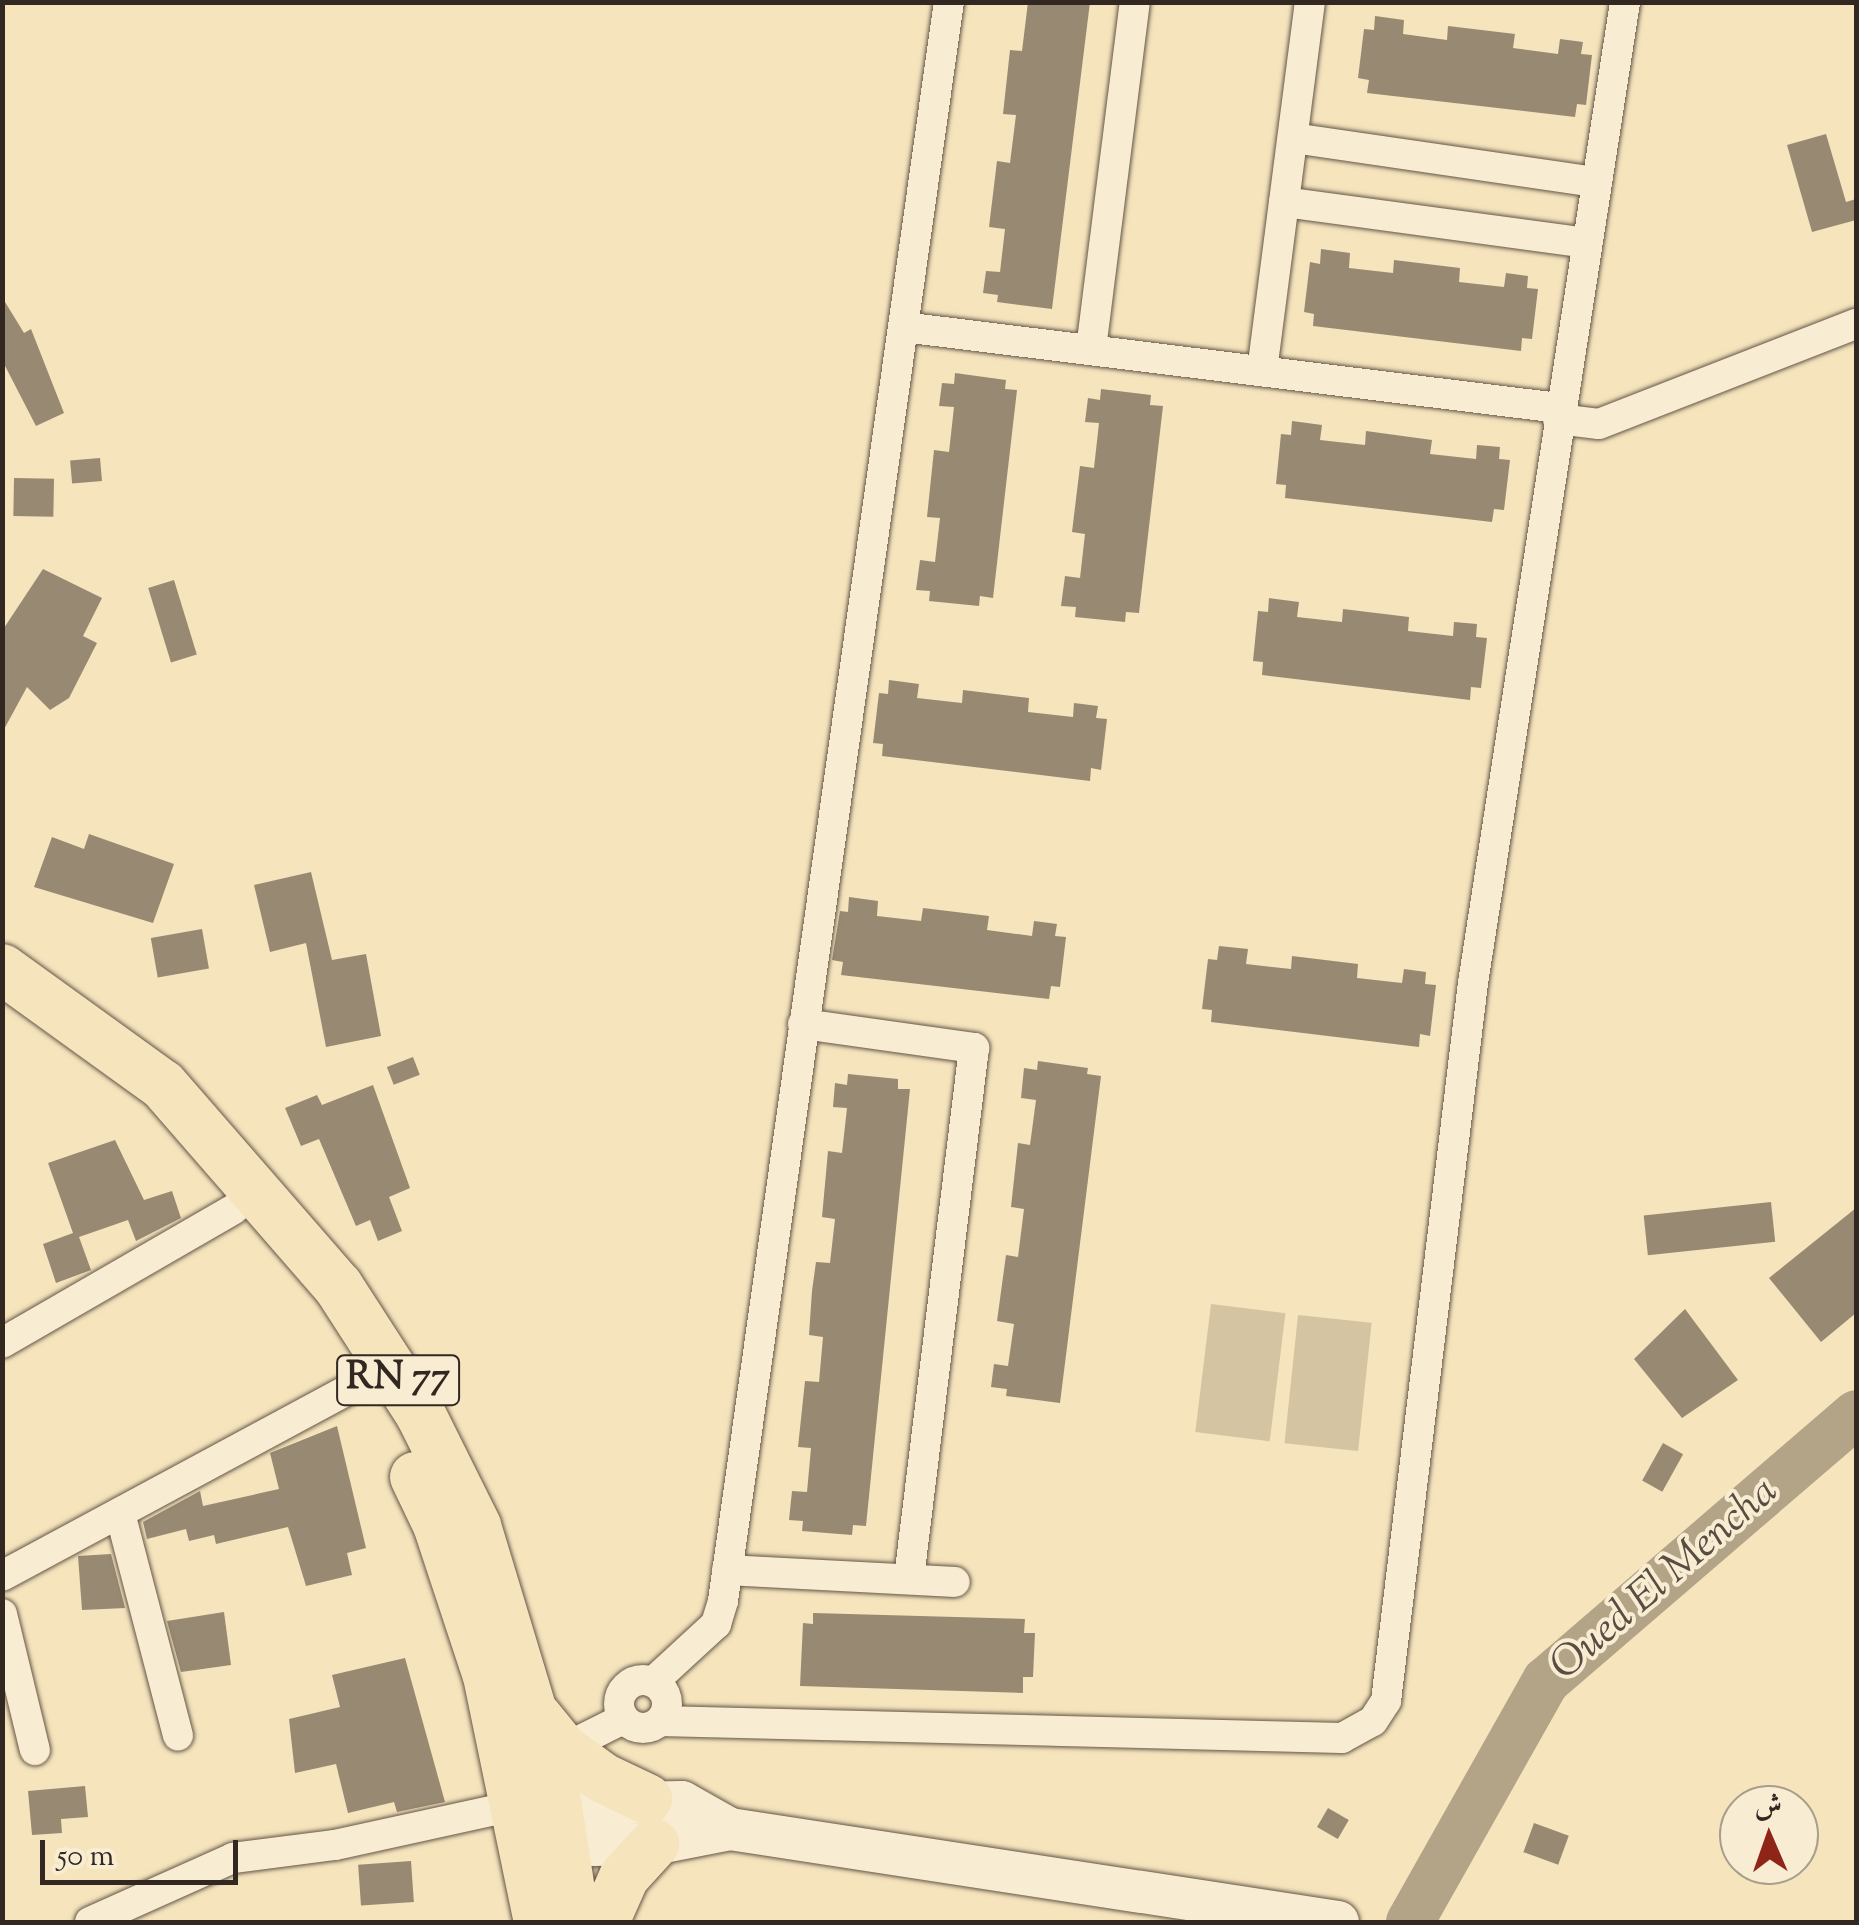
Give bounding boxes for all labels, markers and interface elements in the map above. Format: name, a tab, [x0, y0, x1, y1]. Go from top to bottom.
road number: RN 77	[336, 1347, 460, 1413]
water label: Oued El Mencha	[1541, 1468, 1789, 1692]
north arrow	[1719, 1785, 1819, 1885]
text: ش	[1753, 1787, 1783, 1827]
scale bar	[45, 1820, 242, 1882]
text: 50 m	[57, 1836, 114, 1879]

